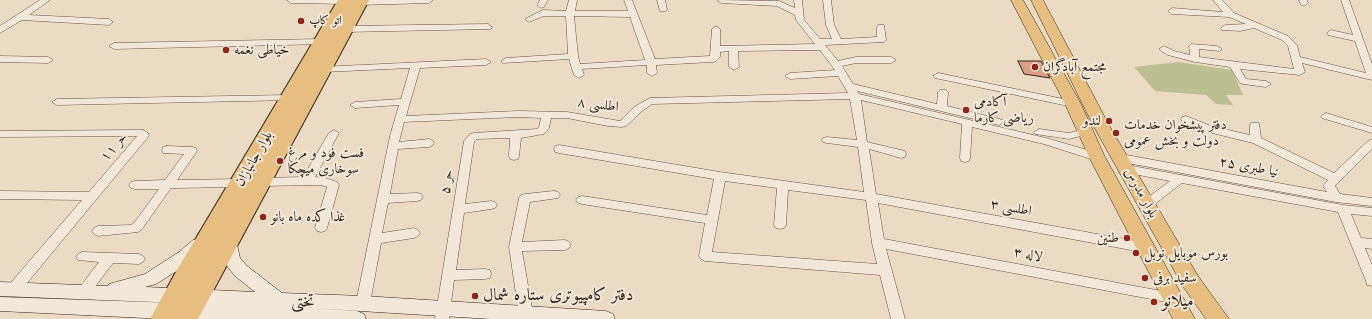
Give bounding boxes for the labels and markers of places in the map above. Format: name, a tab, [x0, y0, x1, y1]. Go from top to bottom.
place label: اتو کاپ	[309, 14, 342, 28]
marker: اتو کاپ	[296, 16, 306, 26]
place label: خیاطی نغمه	[234, 42, 289, 58]
marker: خیاطی نغمه	[221, 45, 231, 55]
place label: مجتمع آبادگران	[1043, 59, 1106, 75]
marker: مجتمع آبادگران	[1030, 62, 1040, 72]
place label: آکادمی ریاضی کارما	[974, 94, 1034, 126]
marker: آکادمی ریاضی کارما	[961, 105, 971, 115]
place label: لندو	[1083, 113, 1101, 129]
marker: لندو	[1104, 116, 1114, 126]
place label: دفتر پیشخوان خدمات دولت و بخش عمومی	[1124, 117, 1227, 150]
marker: دفتر پیشخوان خدمات دولت و بخش عمومی	[1111, 128, 1121, 138]
place label: فست فود و مرغ سوخاری میچکا	[288, 145, 364, 178]
marker: فست فود و مرغ سوخاری میچکا	[275, 156, 285, 166]
place label: غذا کده ماه بانو	[271, 209, 345, 225]
marker: غذا کده ماه بانو	[258, 212, 268, 222]
place label: طنین	[1097, 230, 1119, 246]
marker: طنین	[1122, 233, 1132, 243]
place label: بورس موبایل نوبل	[1144, 245, 1228, 261]
marker: بورس موبایل نوبل	[1131, 248, 1141, 258]
place label: سفید برفی	[1153, 270, 1197, 286]
marker: سفید برفی	[1140, 273, 1150, 283]
place label: دفتر کامپیوتری ستاره شمال	[483, 286, 633, 306]
marker: دفتر کامپیوتری ستاره شمال	[470, 291, 480, 301]
place label: میلانو	[1162, 292, 1194, 312]
marker: میلانو	[1149, 297, 1159, 307]

